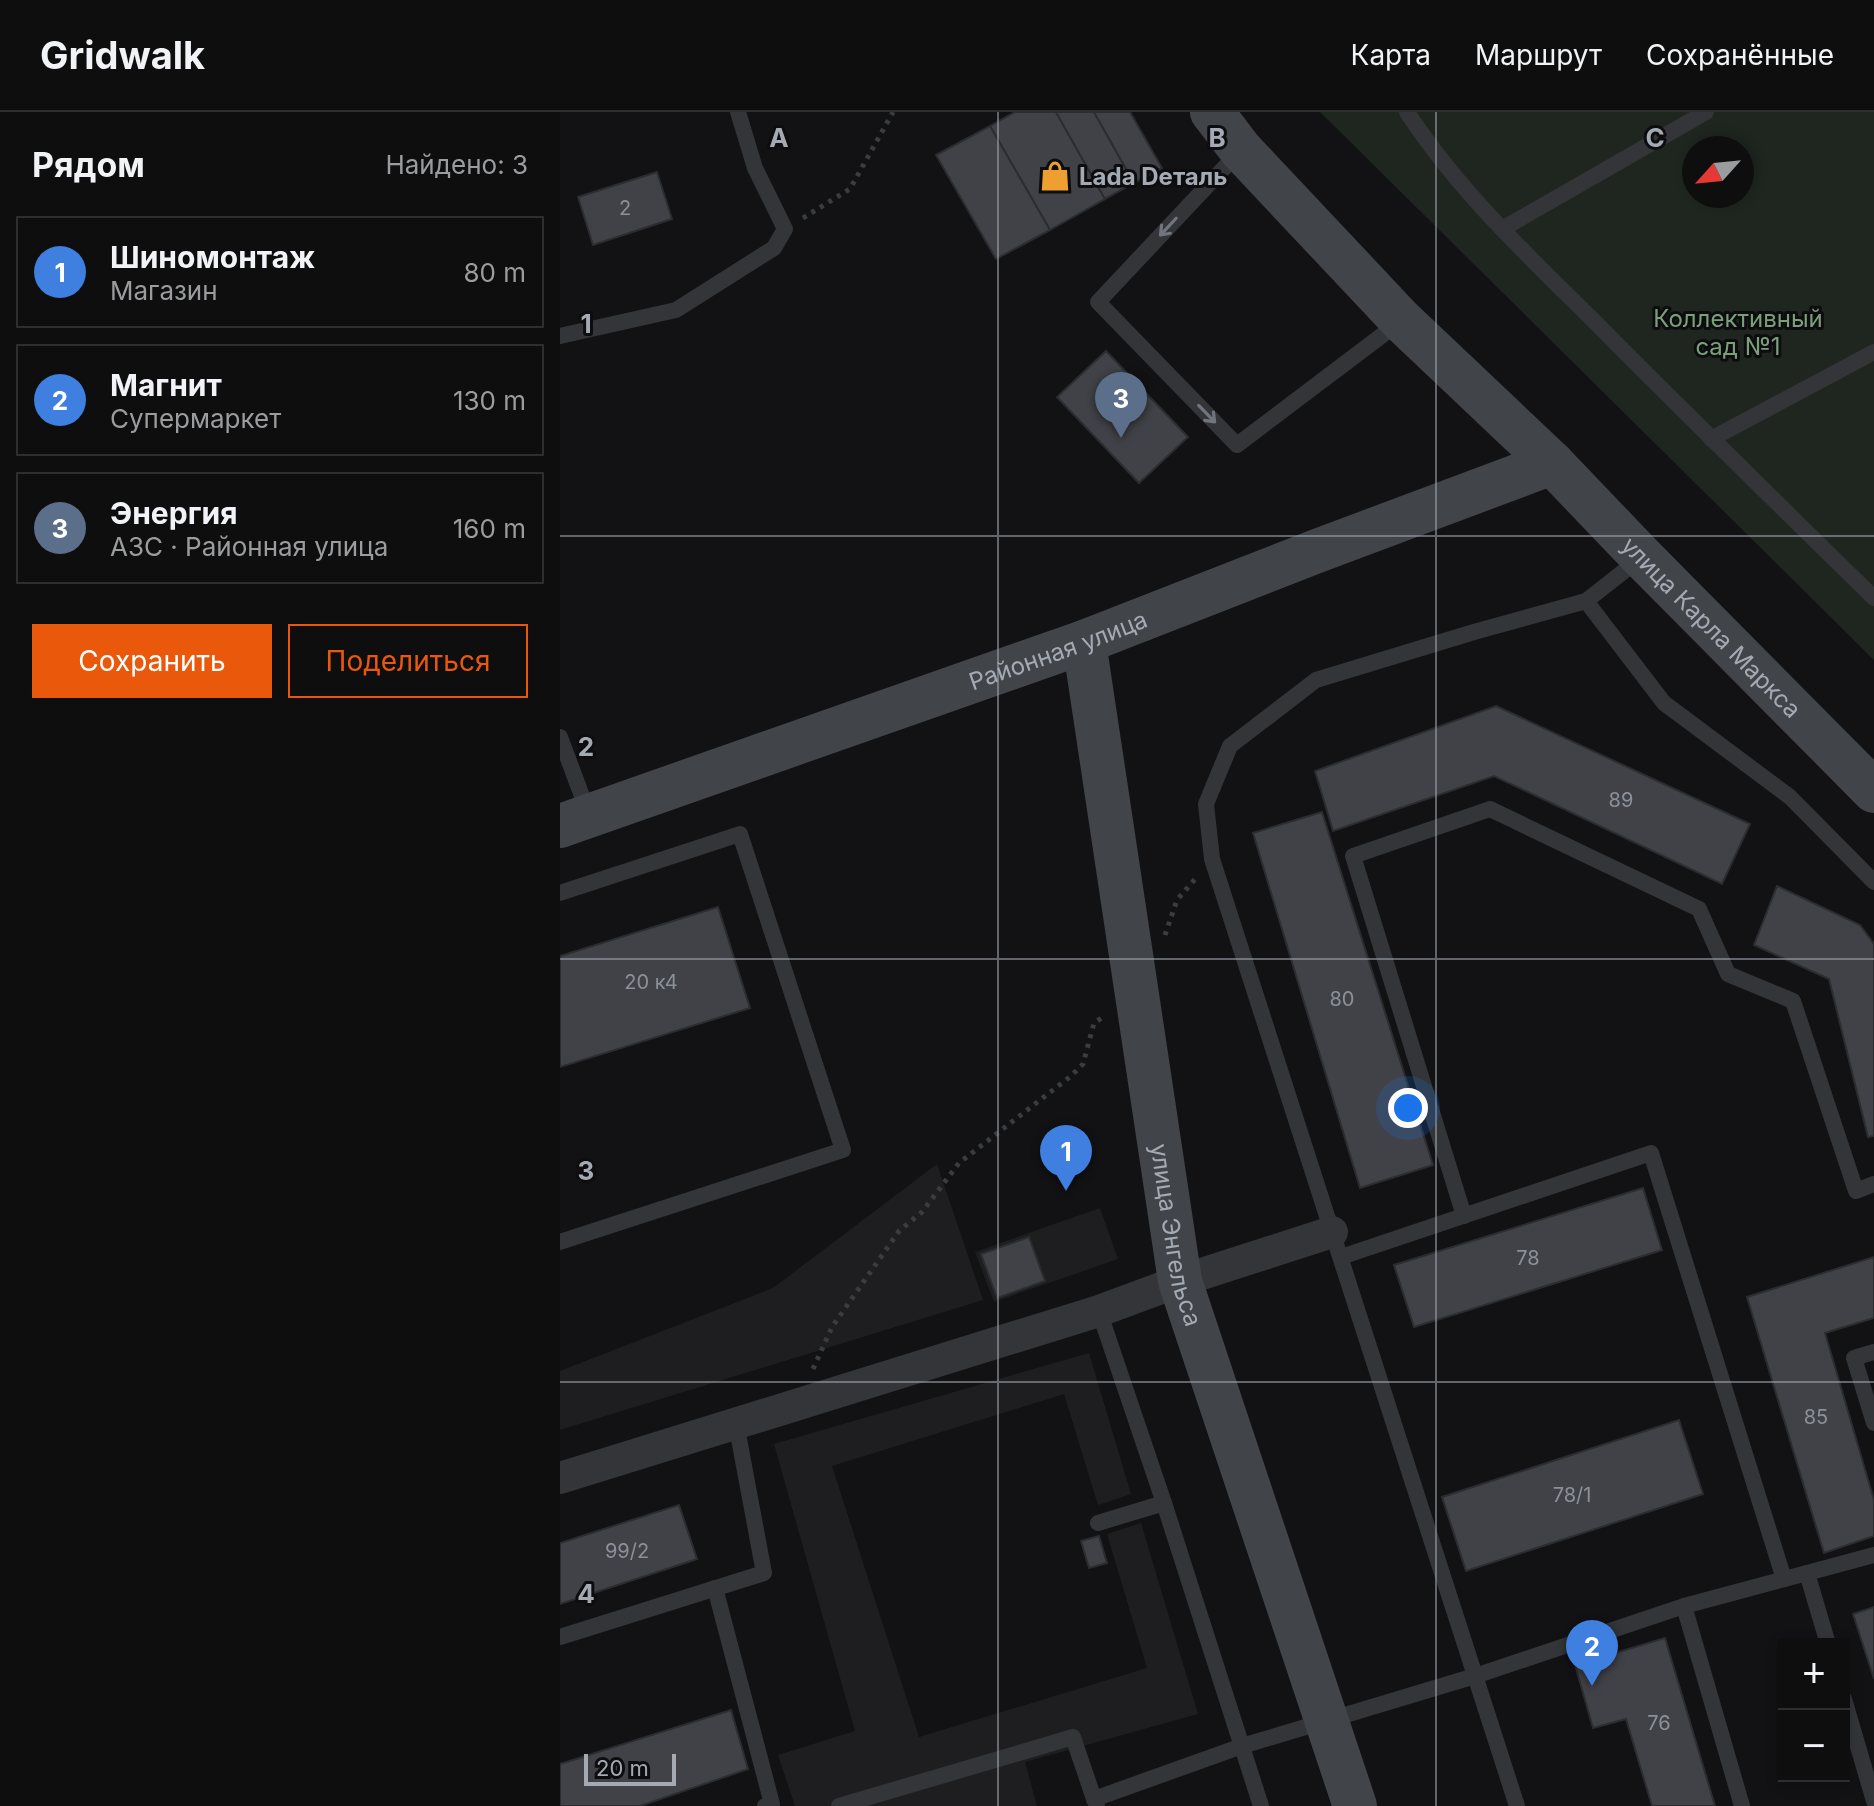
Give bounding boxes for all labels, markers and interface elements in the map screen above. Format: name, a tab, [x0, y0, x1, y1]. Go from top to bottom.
text: Gridwalk	[40, 32, 205, 78]
text: Карта	[1351, 38, 1431, 72]
text: Маршрут	[1475, 38, 1602, 72]
text: Сохранённые	[1646, 38, 1834, 72]
text: A	[769, 122, 789, 153]
text: B	[1208, 122, 1226, 153]
text: C	[1645, 122, 1665, 153]
north arrow	[1682, 136, 1754, 208]
text: Рядом	[32, 144, 145, 185]
text: Найдено: 3	[385, 149, 528, 180]
shop icon: Lada Dеталь	[1038, 159, 1072, 193]
place label: Lada Dеталь	[1079, 162, 1227, 191]
house number: 2	[619, 196, 631, 220]
one-way arrow	[1159, 217, 1178, 237]
text: Шиномонтаж	[110, 239, 315, 275]
text: 1	[54, 257, 66, 288]
text: 80 m	[463, 257, 526, 288]
text: Магазин	[110, 275, 218, 306]
park label: Коллективный сад №1	[1653, 304, 1823, 361]
text: 1	[580, 308, 592, 339]
text: Магнит	[110, 367, 222, 403]
pin: 3	[1095, 372, 1147, 438]
text: 2	[52, 385, 68, 416]
text: 130 m	[453, 385, 526, 416]
text: Супермаркет	[110, 403, 281, 434]
one-way arrow	[1197, 404, 1216, 423]
text: Энергия	[110, 495, 237, 531]
text: 3	[52, 513, 68, 544]
text: 160 m	[453, 513, 526, 544]
street label: улица Карла Маркса	[1616, 530, 1807, 724]
text: АЗС · Районная улица	[110, 531, 388, 562]
street label: Районная улица	[965, 604, 1151, 696]
button: Сохранить	[32, 624, 272, 698]
button: Поделиться	[288, 624, 528, 698]
text: 2	[578, 731, 594, 762]
house number: 89	[1609, 788, 1633, 812]
house number: 20 к4	[624, 970, 678, 994]
house number: 80	[1330, 987, 1355, 1011]
your location	[1388, 1088, 1428, 1128]
pin: 1	[1040, 1125, 1092, 1191]
street label: улица Энгельса	[1145, 1141, 1208, 1330]
text: 3	[578, 1155, 594, 1186]
house number: 78	[1516, 1246, 1540, 1270]
house number: 85	[1804, 1405, 1828, 1429]
house number: 78/1	[1553, 1483, 1591, 1507]
house number: 99/2	[605, 1539, 649, 1563]
text: 4	[577, 1578, 595, 1609]
pin: 2	[1566, 1620, 1618, 1686]
map controls	[1778, 1638, 1850, 1782]
button: +	[1778, 1638, 1850, 1710]
button: −	[1778, 1710, 1850, 1782]
house number: 76	[1647, 1711, 1671, 1735]
scale bar	[584, 1750, 676, 1786]
text: 20 m	[596, 1755, 649, 1781]

